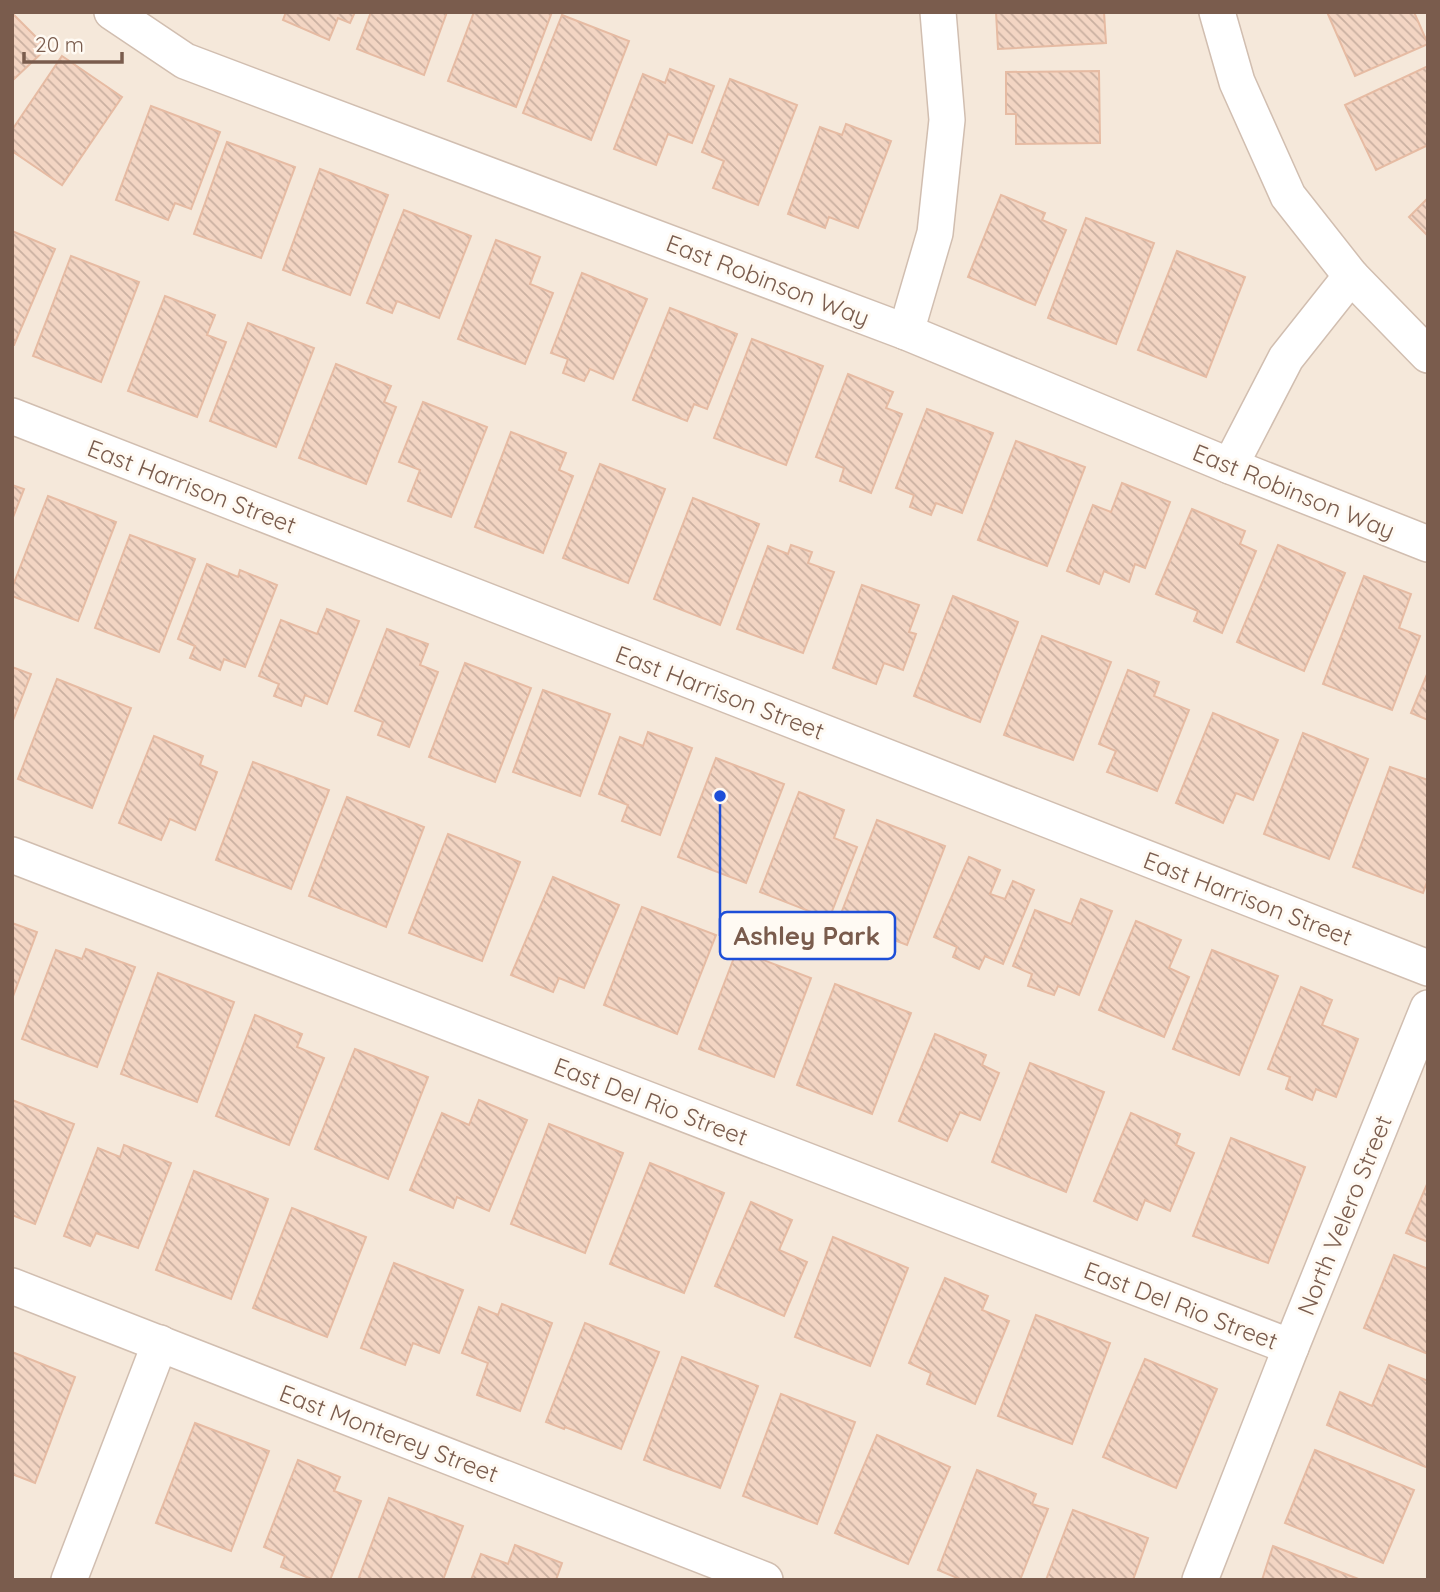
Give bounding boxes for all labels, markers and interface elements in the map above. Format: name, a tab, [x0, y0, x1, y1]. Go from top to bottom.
scale bar	[24, 21, 122, 65]
text: 20 m	[35, 31, 84, 57]
street label: East Robinson Way	[662, 227, 874, 333]
street label: East Harrison Street	[83, 432, 301, 540]
street label: East Robinson Way	[1188, 437, 1400, 545]
street label: East Harrison Street	[611, 638, 829, 746]
street label: East Harrison Street	[1139, 844, 1357, 952]
callout: Ashley Park	[720, 912, 895, 959]
text: Ashley Park	[734, 919, 880, 952]
street label: East Del Rio Street	[550, 1050, 752, 1152]
street label: North Velero Street	[1290, 1111, 1398, 1319]
street label: East Del Rio Street	[1080, 1254, 1282, 1356]
street label: East Monterey Street	[275, 1377, 503, 1489]

